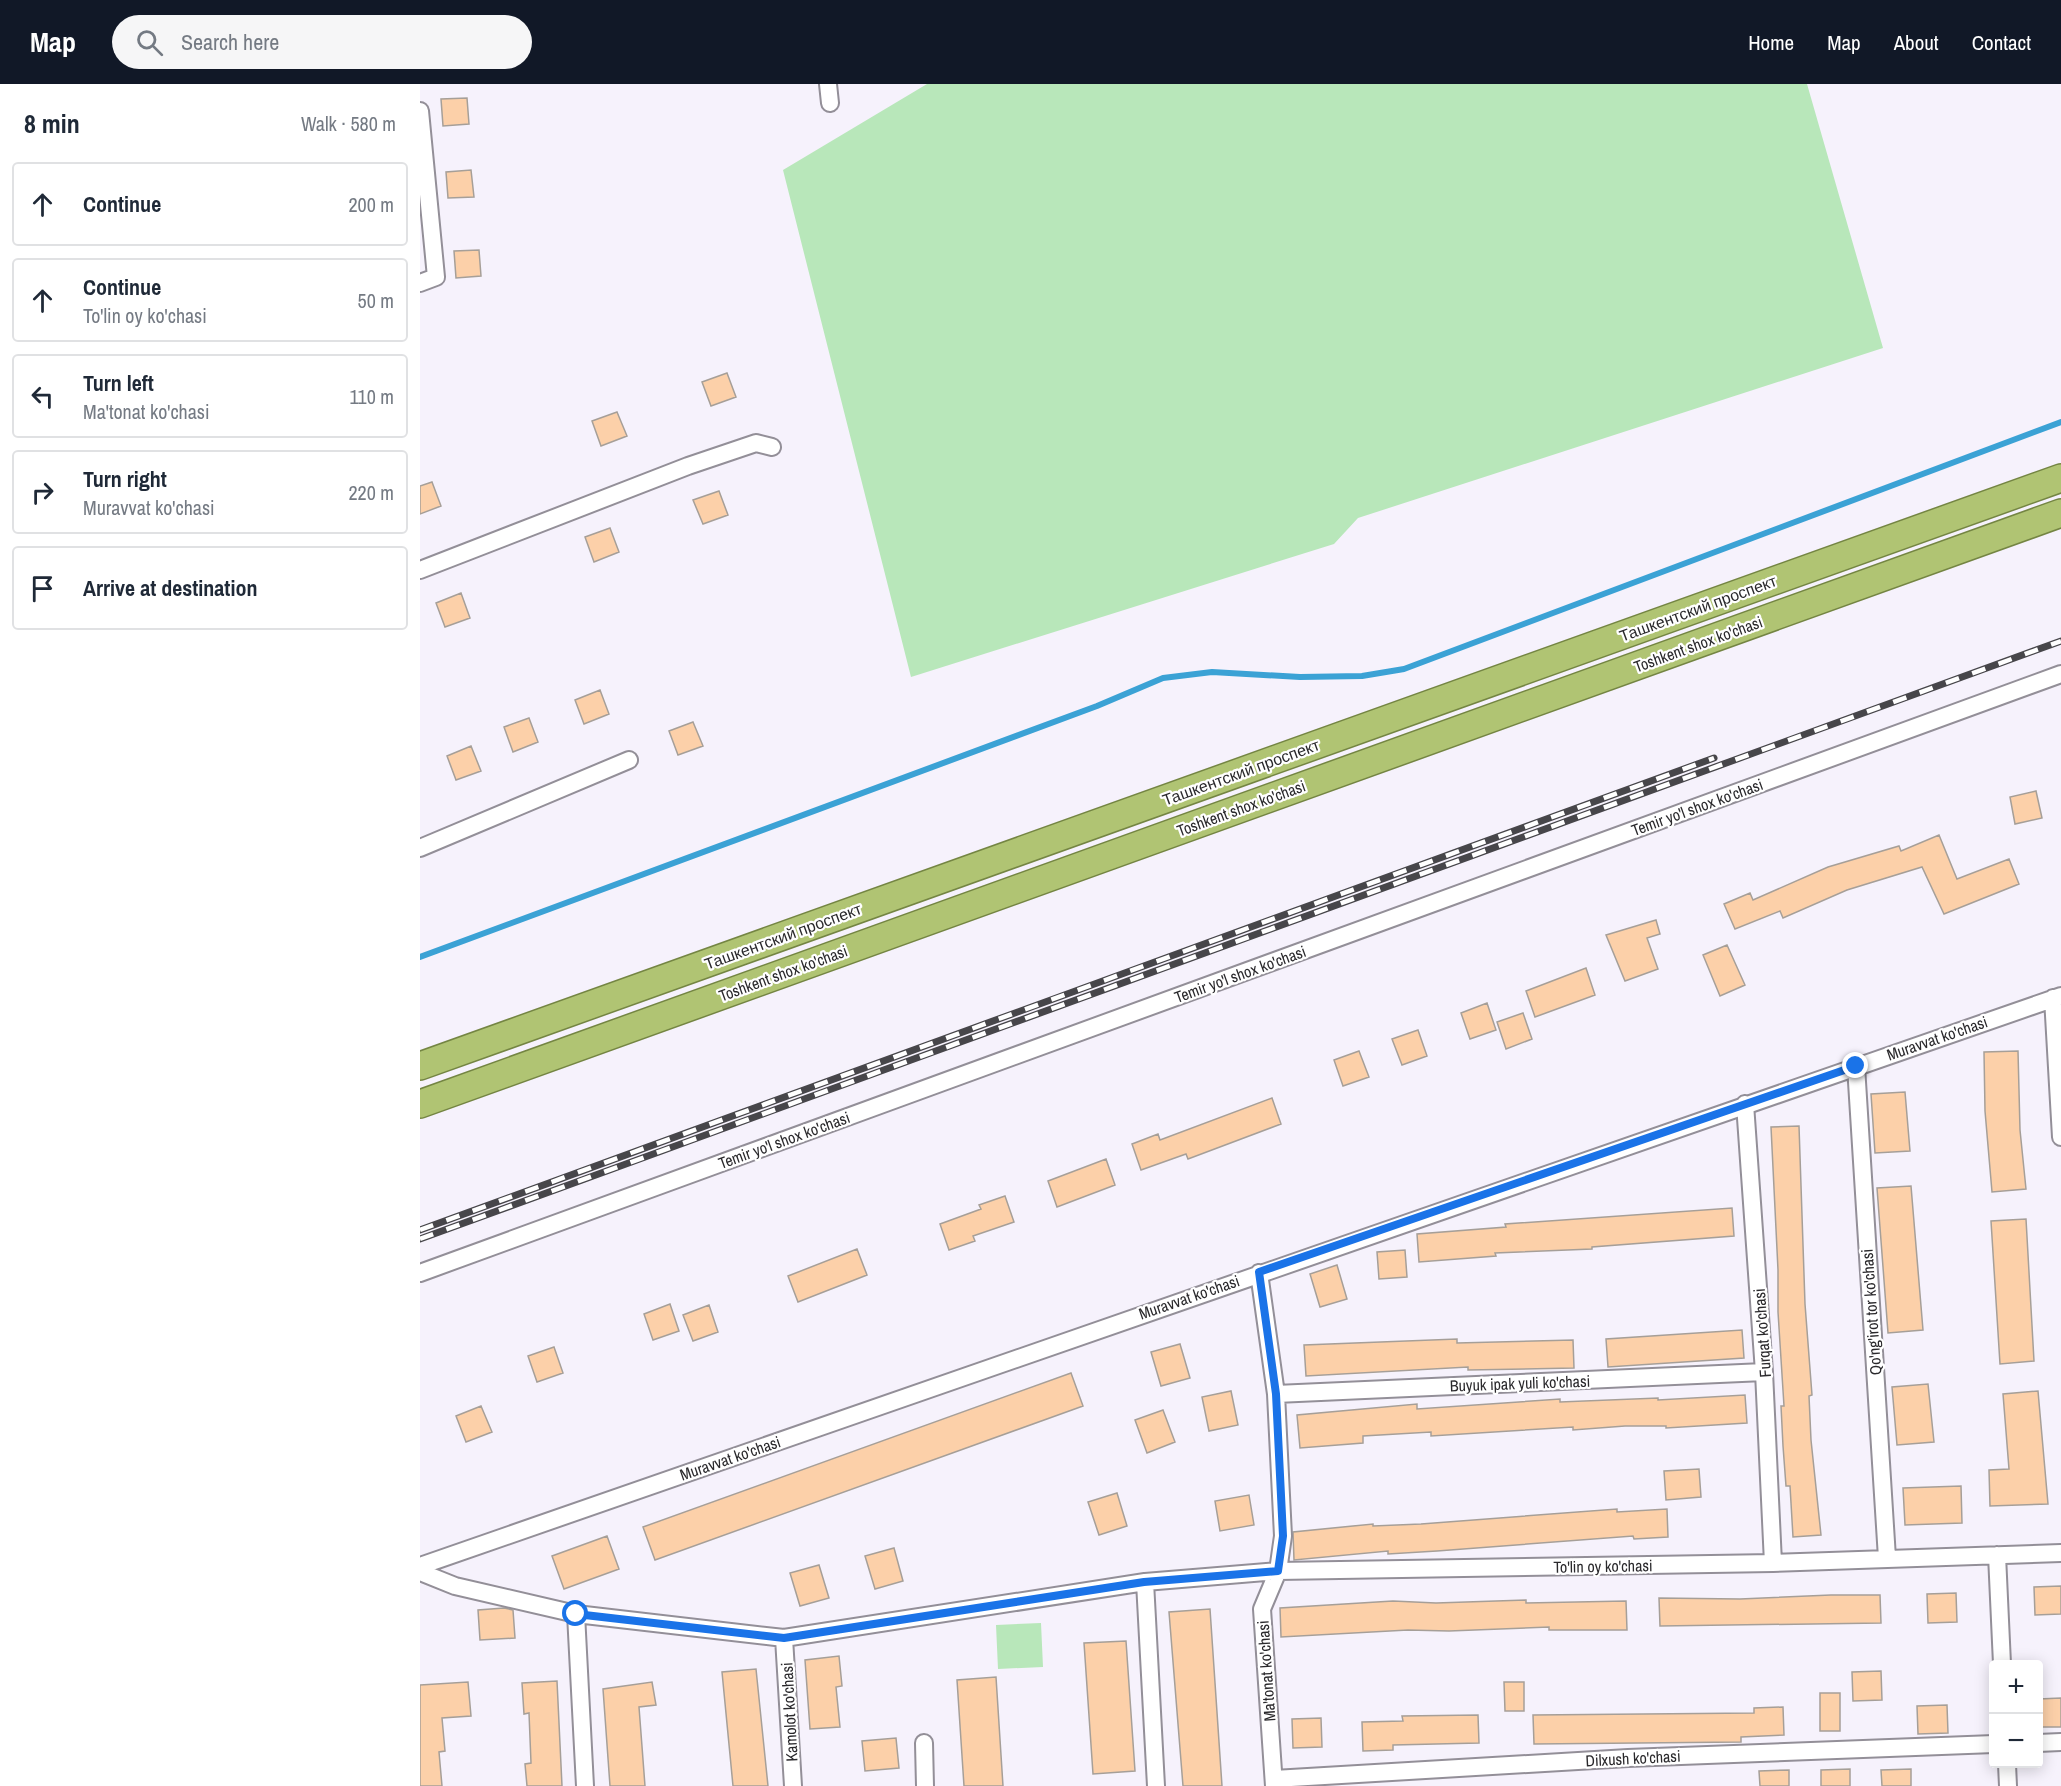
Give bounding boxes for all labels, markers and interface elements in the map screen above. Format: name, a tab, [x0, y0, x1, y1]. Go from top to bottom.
search box	[112, 15, 532, 69]
text: Map	[30, 23, 76, 61]
icon: search	[133, 26, 166, 59]
text: Search here	[181, 27, 279, 57]
text: Home	[1748, 28, 1794, 57]
text: Map	[1827, 28, 1861, 57]
text: About	[1894, 28, 1939, 57]
text: Contact	[1972, 28, 2031, 57]
text: 8 min	[24, 106, 80, 141]
text: Walk · 580 m	[301, 110, 396, 137]
icon: ahead	[26, 188, 59, 221]
text: Continue	[83, 189, 161, 219]
text: 200 m	[348, 191, 394, 218]
text: Continue	[83, 272, 161, 302]
icon: ahead	[26, 284, 59, 317]
text: 50 m	[358, 287, 394, 314]
text: To'lin oy ko'chasi	[83, 302, 207, 329]
text: Turn left	[83, 368, 154, 398]
icon: left	[26, 380, 59, 413]
text: 110 m	[350, 383, 394, 410]
text: Ma'tonat ko'chasi	[83, 398, 210, 425]
text: Turn right	[83, 464, 167, 494]
icon: right	[26, 476, 59, 509]
text: 220 m	[348, 479, 394, 506]
text: Muravvat ko'chasi	[83, 494, 215, 521]
street label: Ташкентский проспект	[1616, 569, 1780, 647]
icon: arrive	[26, 572, 59, 605]
text: Arrive at destination	[83, 573, 257, 603]
street label: Toshkent shox ko'chasi	[1631, 611, 1765, 677]
street label: Ташкентский проспект	[1159, 733, 1323, 811]
street label: Temir yo'l shox ko'chasi	[1628, 773, 1766, 841]
street label: Toshkent shox ko'chasi	[1174, 775, 1308, 841]
street label: Ташкентский проспект	[701, 897, 865, 975]
street label: Toshkent shox ko'chasi	[716, 940, 850, 1006]
street label: Temir yo'l shox ko'chasi	[1171, 940, 1309, 1008]
street label: Muravvat ko'chasi	[1884, 1010, 1990, 1066]
route end	[1842, 1052, 1868, 1078]
street label: Temir yo'l shox ko'chasi	[715, 1106, 853, 1174]
street label: Qo'ng'irot tor ko'chasi	[1856, 1248, 1886, 1376]
street label: Muravvat ko'chasi	[1136, 1269, 1242, 1325]
street label: Furqat ko'chasi	[1748, 1288, 1776, 1378]
street label: Buyuk ipak yuli ko'chasi	[1449, 1370, 1591, 1396]
street label: Muravvat ko'chasi	[677, 1430, 783, 1486]
street label: To'lin oy ko'chasi	[1553, 1554, 1653, 1578]
route start	[562, 1600, 588, 1626]
street label: Ma'tonat ko'chasi	[1251, 1620, 1281, 1722]
map controls	[1989, 1660, 2043, 1768]
button: +	[1989, 1660, 2043, 1714]
street label: Kamolot ko'chasi	[775, 1662, 803, 1762]
button: −	[1989, 1714, 2043, 1768]
street label: Dilxush ko'chasi	[1585, 1745, 1681, 1771]

